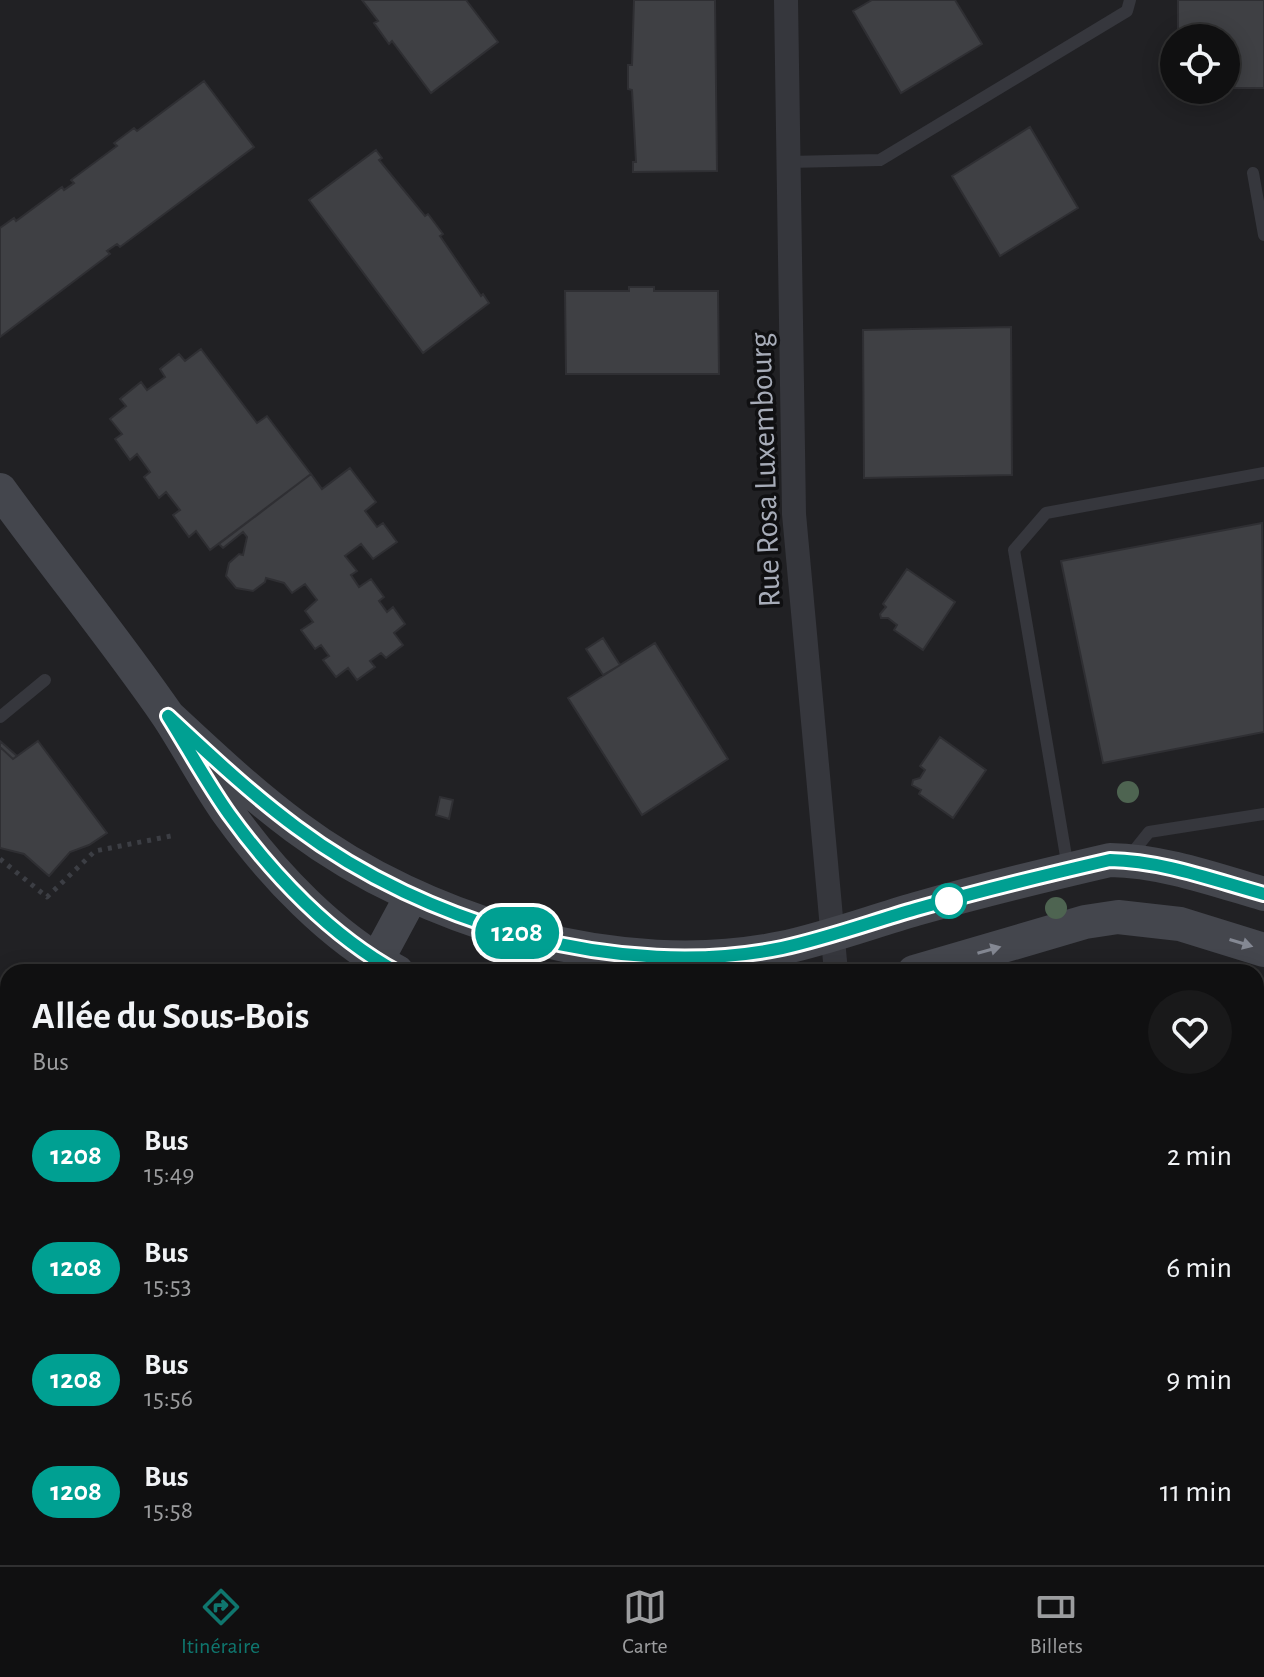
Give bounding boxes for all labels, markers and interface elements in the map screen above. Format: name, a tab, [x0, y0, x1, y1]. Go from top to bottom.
map controls	[1160, 24, 1240, 104]
button: locate	[1160, 24, 1240, 104]
street label: Rue Rosa Luxembourg	[744, 332, 786, 608]
unlabelled marker	[932, 884, 966, 918]
line badge: 1208	[461, 907, 573, 959]
text: 1208	[491, 919, 543, 947]
one-way arrow	[1230, 937, 1254, 950]
one-way arrow	[978, 943, 1002, 956]
button: heart	[1148, 990, 1232, 1074]
text: Allée du Sous-Bois	[32, 998, 309, 1036]
text: Bus	[32, 1049, 69, 1075]
text: Bus	[144, 1126, 189, 1156]
text: 2 min	[1167, 1141, 1232, 1171]
text: 1208	[50, 1142, 102, 1170]
text: 15:49	[144, 1161, 195, 1187]
text: Bus	[144, 1238, 189, 1268]
text: 6 min	[1166, 1253, 1232, 1283]
text: 1208	[50, 1254, 102, 1282]
text: 15:53	[144, 1273, 191, 1299]
text: Bus	[144, 1350, 189, 1380]
text: 9 min	[1166, 1365, 1232, 1395]
text: 1208	[50, 1366, 102, 1394]
text: 15:56	[144, 1385, 193, 1411]
text: Bus	[144, 1462, 189, 1492]
text: 11 min	[1160, 1477, 1232, 1507]
text: 1208	[50, 1478, 102, 1506]
text: 15:58	[144, 1497, 193, 1523]
tab: Itinéraire	[181, 1585, 260, 1659]
tab: Carte	[622, 1585, 668, 1659]
tab: Billets	[1030, 1585, 1083, 1659]

